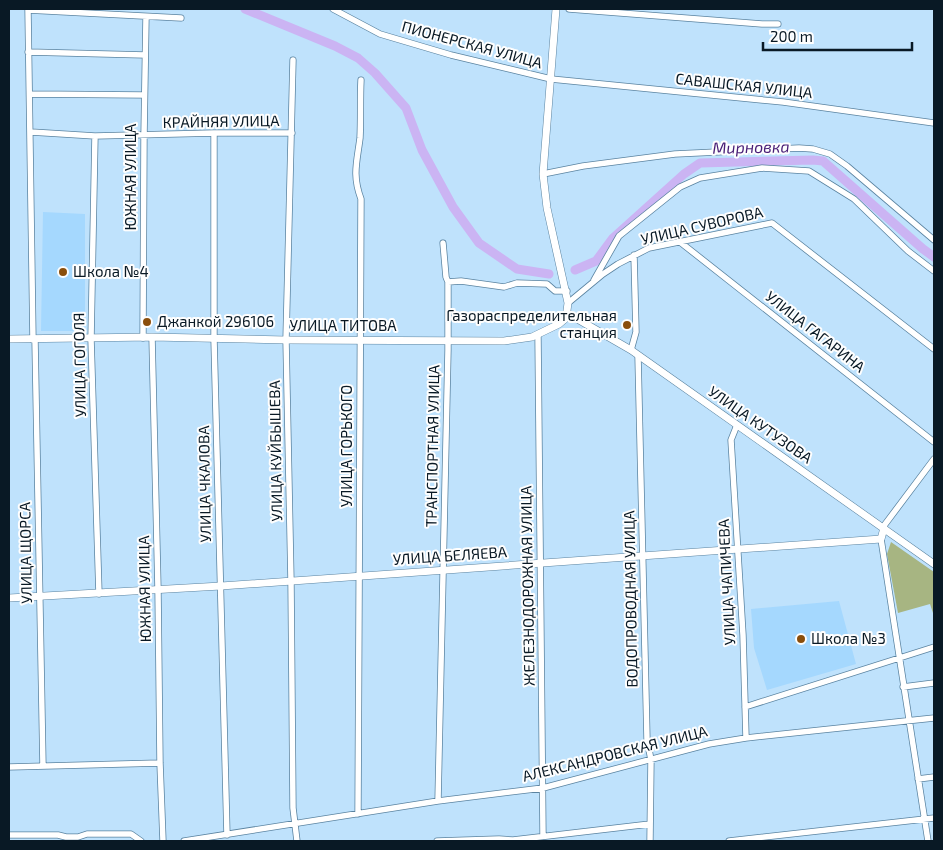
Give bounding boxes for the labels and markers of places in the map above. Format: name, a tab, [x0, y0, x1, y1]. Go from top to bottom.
place label: Школа №4	[73, 262, 149, 280]
marker: Школа №4	[57, 266, 69, 278]
place label: Газораспределительная станция	[446, 306, 617, 341]
place label: Джанкой 296106	[157, 312, 274, 330]
marker: Джанкой 296106	[141, 316, 153, 328]
marker: Газораспределительная станция	[621, 319, 633, 331]
place label: Школа №3	[811, 629, 886, 647]
marker: Школа №3	[795, 633, 807, 645]

